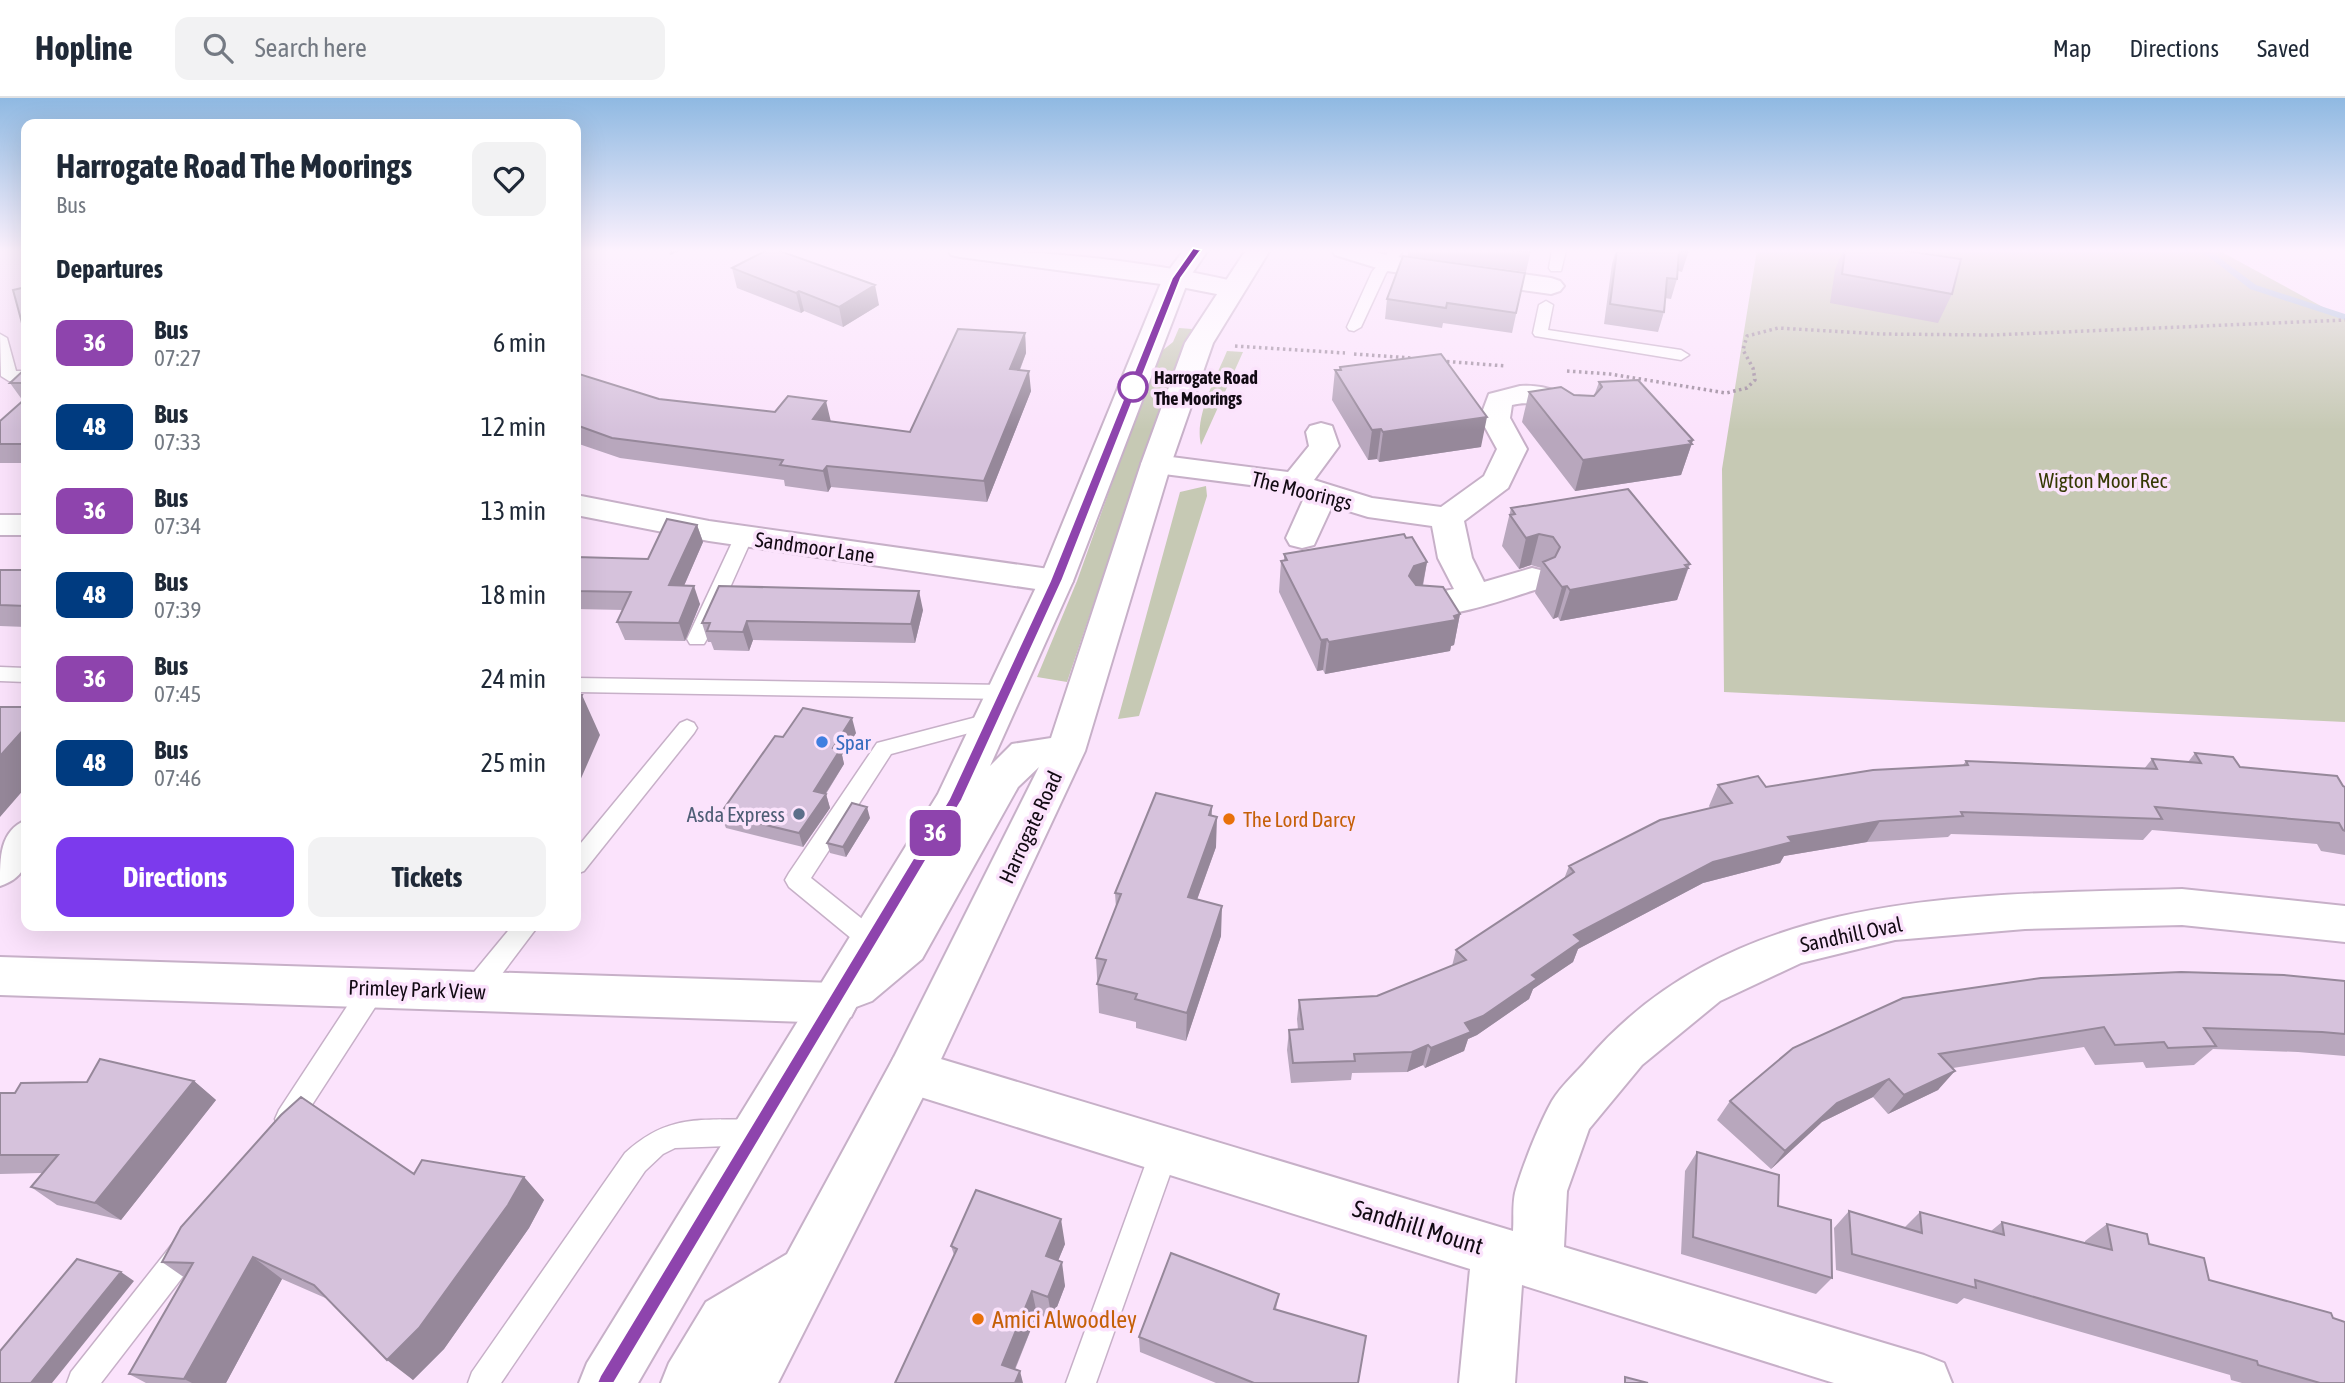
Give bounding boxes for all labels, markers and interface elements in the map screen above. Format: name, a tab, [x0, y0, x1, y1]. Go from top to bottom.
search box	[175, 17, 665, 80]
text: Hopline	[35, 29, 133, 67]
icon: search	[199, 29, 237, 67]
text: Search here	[255, 33, 367, 63]
text: Map	[2053, 35, 2091, 62]
text: Directions	[2129, 35, 2219, 62]
text: Saved	[2257, 35, 2310, 62]
button: heart	[472, 142, 546, 216]
text: Harrogate Road The Moorings	[56, 147, 412, 185]
text: Bus	[56, 192, 86, 218]
text: Departures	[56, 254, 163, 284]
text: Bus	[154, 315, 188, 345]
text: 6 min	[493, 328, 546, 358]
text: 36	[83, 329, 106, 356]
text: 07:27	[154, 345, 201, 371]
place label: Harrogate Road The Moorings	[1154, 367, 1258, 409]
marker: Harrogate Road The Moorings	[1118, 372, 1148, 402]
text: Bus	[154, 399, 188, 429]
text: 12 min	[481, 412, 546, 442]
text: 48	[83, 413, 106, 440]
text: 07:33	[154, 429, 201, 455]
street label: The Moorings	[1249, 466, 1355, 514]
park label: Wigton Moor Rec	[2039, 468, 2167, 492]
text: Bus	[154, 483, 188, 513]
text: 13 min	[481, 496, 546, 526]
text: 36	[83, 497, 106, 524]
text: 07:34	[154, 513, 201, 539]
street label: Sandmoor Lane	[754, 527, 876, 567]
text: Bus	[154, 567, 188, 597]
text: 18 min	[481, 580, 546, 610]
text: 48	[83, 581, 106, 608]
text: 07:39	[154, 597, 201, 623]
text: Bus	[154, 651, 188, 681]
text: 24 min	[481, 664, 546, 694]
text: 36	[83, 665, 106, 692]
text: 07:45	[154, 681, 201, 707]
place label: Spar	[836, 730, 872, 754]
marker: Spar	[814, 734, 830, 750]
text: Bus	[154, 735, 188, 765]
text: 25 min	[481, 748, 546, 778]
text: 48	[83, 749, 106, 776]
text: 07:46	[154, 765, 201, 791]
street label: Harrogate Road	[994, 767, 1066, 887]
place label: Asda Express	[687, 802, 785, 826]
marker: Asda Express	[791, 806, 807, 822]
place label: The Lord Darcy	[1243, 807, 1356, 831]
line badge: 36	[904, 810, 967, 856]
marker: The Lord Darcy	[1221, 811, 1237, 827]
text: 36	[924, 819, 946, 846]
button: Directions	[56, 837, 294, 917]
button: Tickets	[308, 837, 546, 917]
street label: Sandhill Oval	[1798, 911, 1905, 957]
street label: Primley Park View	[348, 975, 487, 1003]
street label: Sandhill Mount	[1350, 1194, 1487, 1260]
place label: Amici Alwoodley	[992, 1306, 1137, 1333]
marker: Amici Alwoodley	[970, 1311, 986, 1327]

